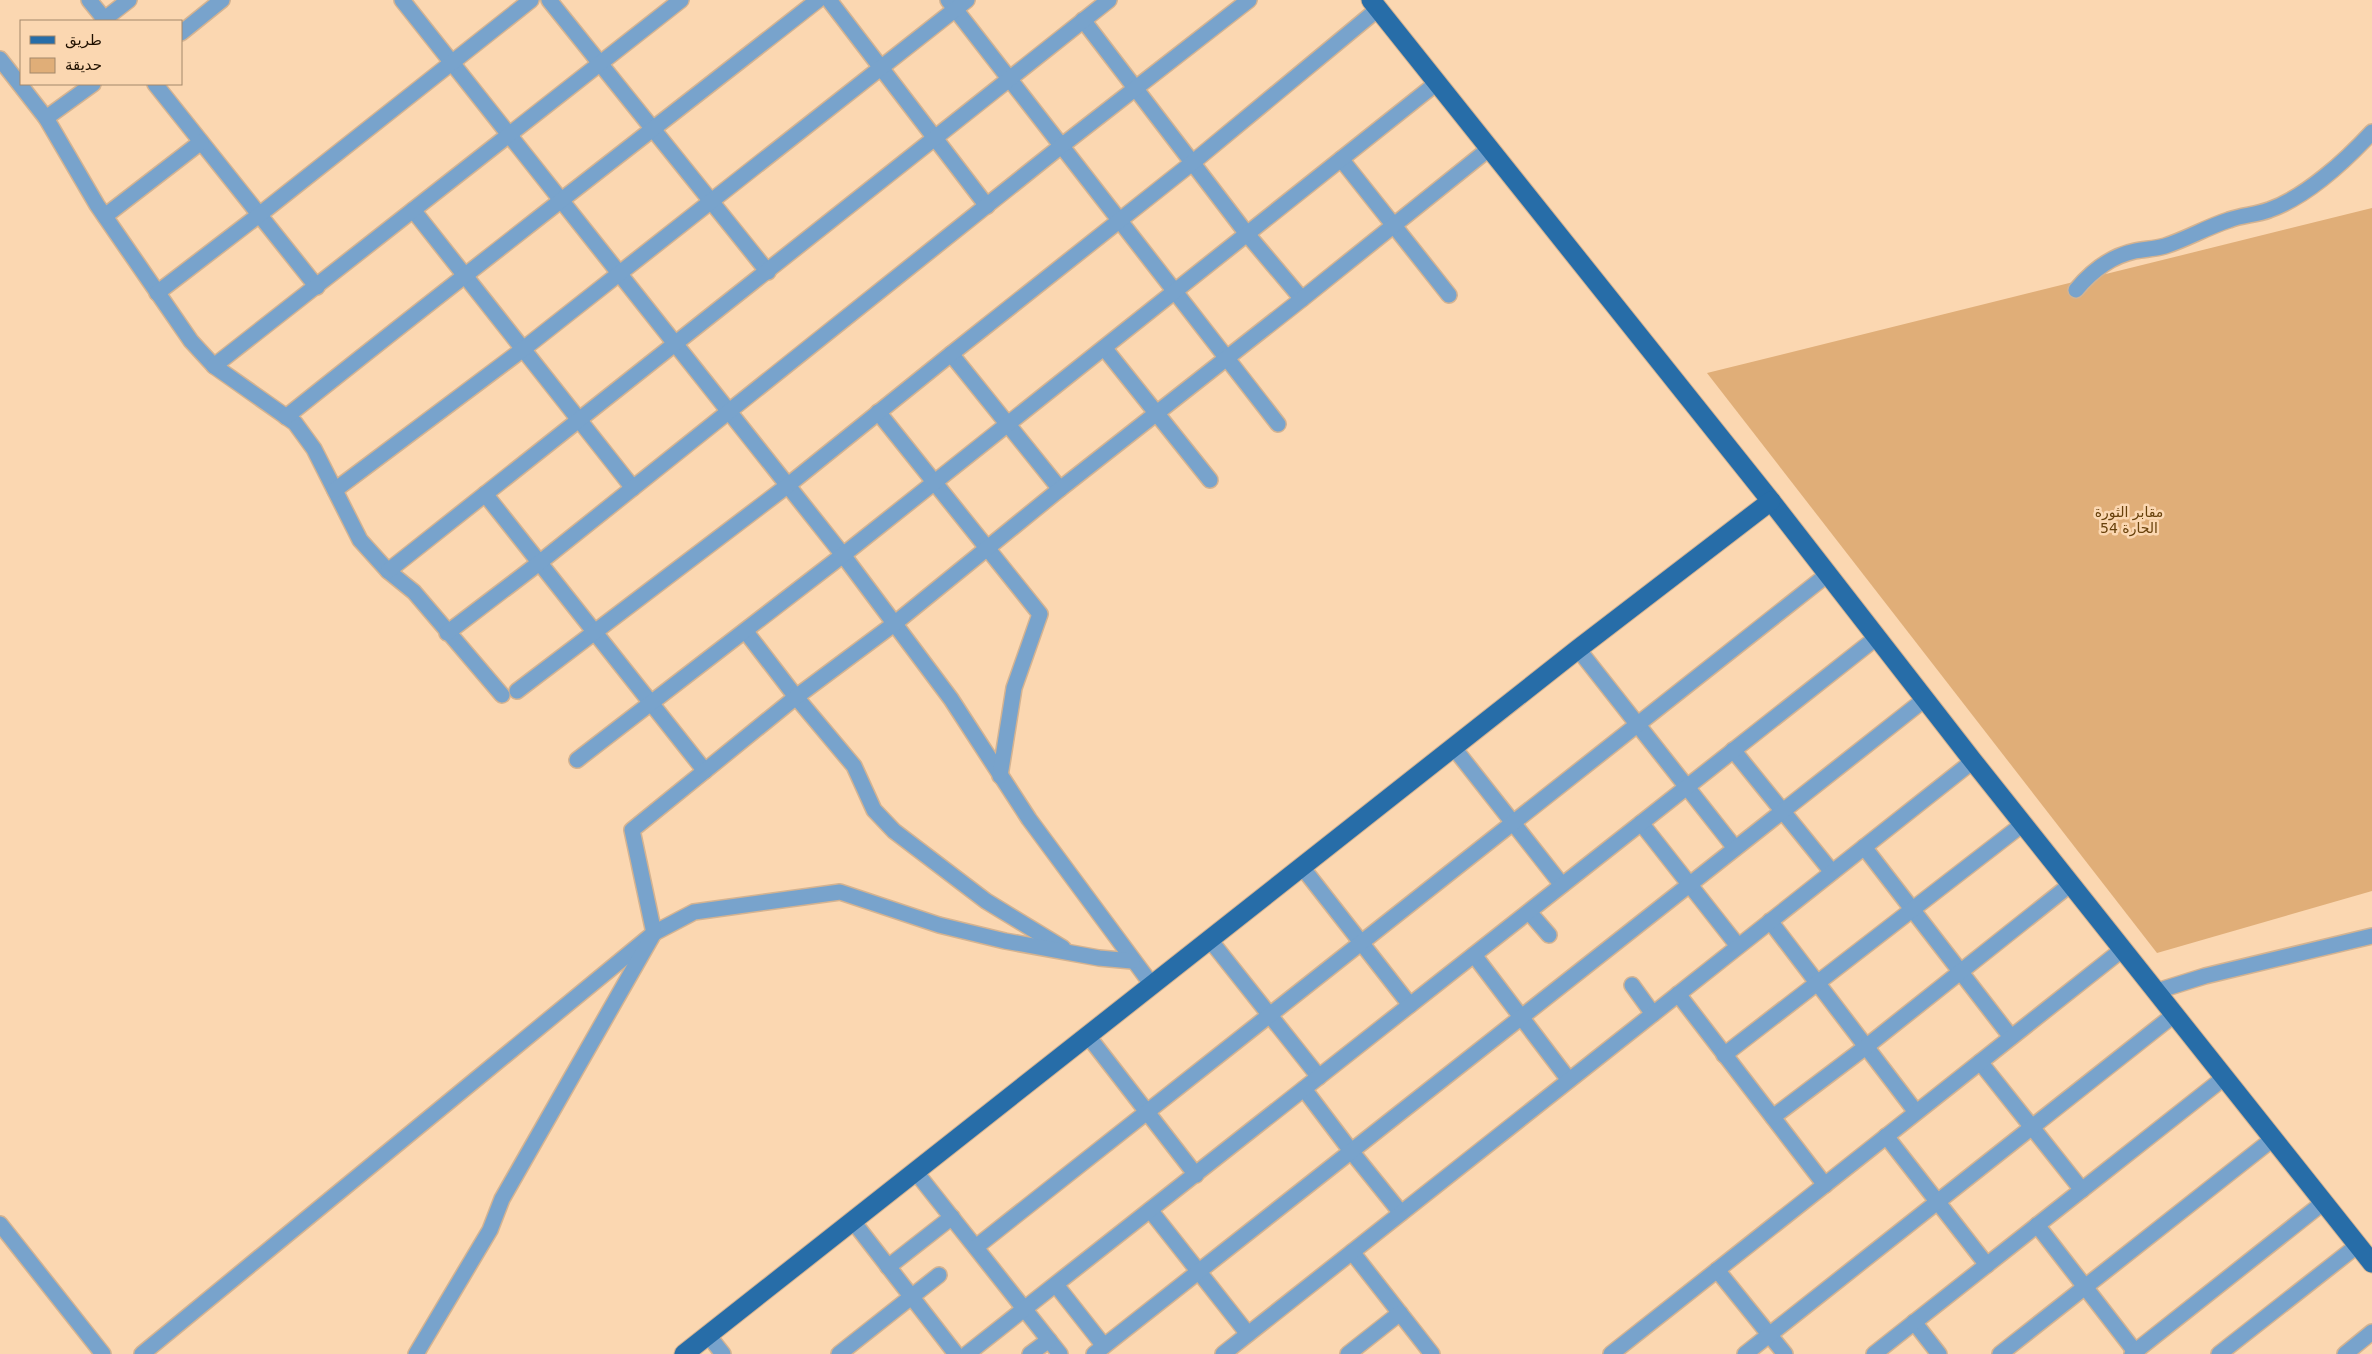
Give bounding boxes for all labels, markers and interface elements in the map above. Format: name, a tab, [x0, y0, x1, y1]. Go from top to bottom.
legend	[20, 20, 182, 85]
text: طريق	[65, 31, 102, 49]
text: حديقة	[65, 56, 102, 74]
park label: مقابر الثورة الحارة 54	[2095, 504, 2163, 537]

